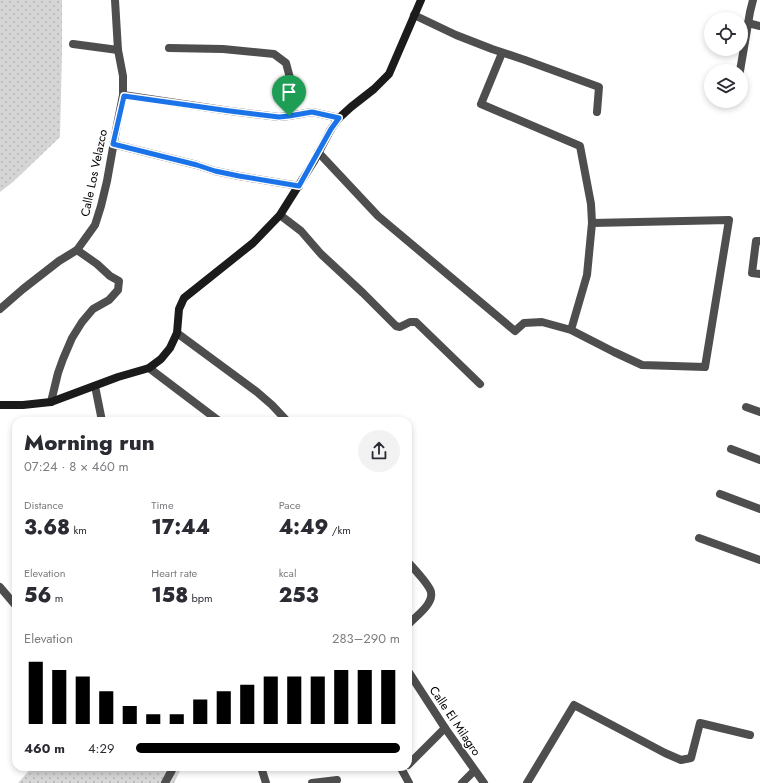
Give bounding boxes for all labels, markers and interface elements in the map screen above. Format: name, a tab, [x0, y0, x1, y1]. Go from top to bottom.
map controls	[704, 12, 748, 108]
button: locate	[704, 12, 748, 56]
button: layers	[704, 64, 748, 108]
pin	[272, 75, 306, 116]
icon: arrive	[278, 81, 300, 103]
street label: Calle Los Velazco	[76, 127, 112, 218]
text: Morning run	[24, 426, 155, 458]
button: share	[358, 430, 400, 472]
text: 07:24 · 8 × 460 m	[24, 457, 129, 476]
text: Distance	[24, 497, 63, 513]
text: Time	[151, 497, 174, 513]
text: Pace	[279, 497, 301, 513]
text: 3.68	[24, 513, 70, 542]
text: 17:44	[151, 513, 210, 542]
text: 4:49	[279, 513, 328, 542]
text: km	[70, 522, 87, 538]
text: /km	[328, 522, 351, 538]
text: Elevation	[24, 565, 66, 581]
text: Heart rate	[151, 565, 197, 581]
text: kcal	[279, 565, 296, 581]
text: 56	[24, 581, 51, 610]
text: 158	[151, 581, 188, 610]
text: 253	[279, 581, 319, 610]
text: m	[51, 590, 63, 606]
text: bpm	[188, 590, 213, 606]
text: Elevation	[24, 629, 73, 648]
text: 283–290 m	[332, 629, 400, 648]
street label: Calle El Milagro	[425, 682, 485, 760]
text: 460 m	[24, 739, 65, 758]
text: 4:29	[88, 739, 114, 758]

